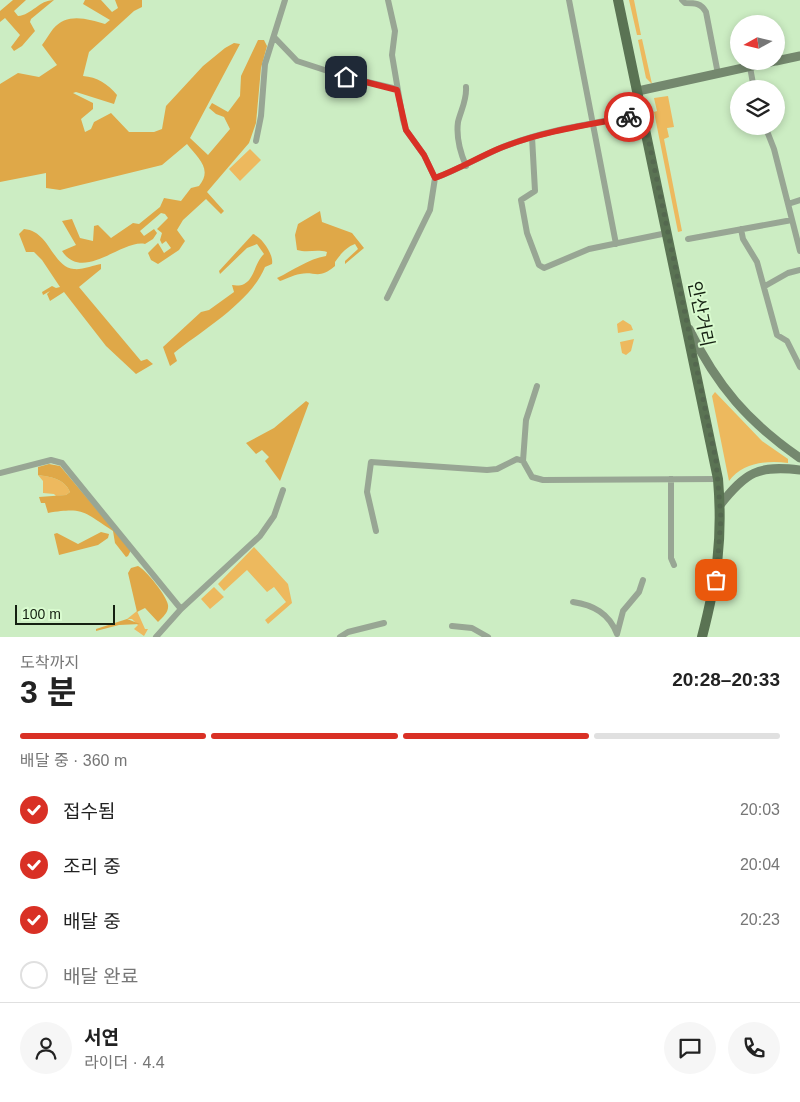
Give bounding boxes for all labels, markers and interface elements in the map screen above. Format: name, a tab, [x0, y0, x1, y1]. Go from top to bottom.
north arrow	[730, 15, 785, 70]
map controls	[730, 15, 785, 135]
pin	[325, 56, 367, 98]
icon: home	[332, 63, 360, 91]
button: layers	[730, 80, 785, 135]
courier	[604, 92, 654, 142]
icon: bike	[615, 103, 643, 131]
street label: 안산거리	[684, 280, 718, 348]
pin	[695, 559, 737, 601]
icon: bag	[702, 566, 730, 594]
scale bar	[15, 602, 115, 625]
text: 100 m	[22, 606, 61, 622]
text: 도착까지	[20, 654, 79, 671]
text: 20:28–20:33	[672, 669, 780, 690]
text: 3 분	[20, 674, 76, 710]
text: 배달 중 · 360 m	[20, 752, 127, 769]
icon: check	[20, 796, 48, 824]
text: 접수됨	[63, 801, 115, 822]
text: 20:03	[740, 801, 780, 818]
icon: check	[20, 851, 48, 879]
text: 조리 중	[63, 856, 121, 877]
text: 20:04	[740, 856, 780, 873]
icon: check	[20, 906, 48, 934]
text: 배달 중	[63, 911, 121, 932]
text: 20:23	[740, 911, 780, 928]
text: 배달 완료	[63, 966, 138, 987]
button: person	[20, 1022, 72, 1074]
button: chat	[664, 1022, 716, 1074]
button: phone	[728, 1022, 780, 1074]
text: 서연	[84, 1027, 119, 1048]
text: 라이더 · 4.4	[84, 1054, 165, 1071]

